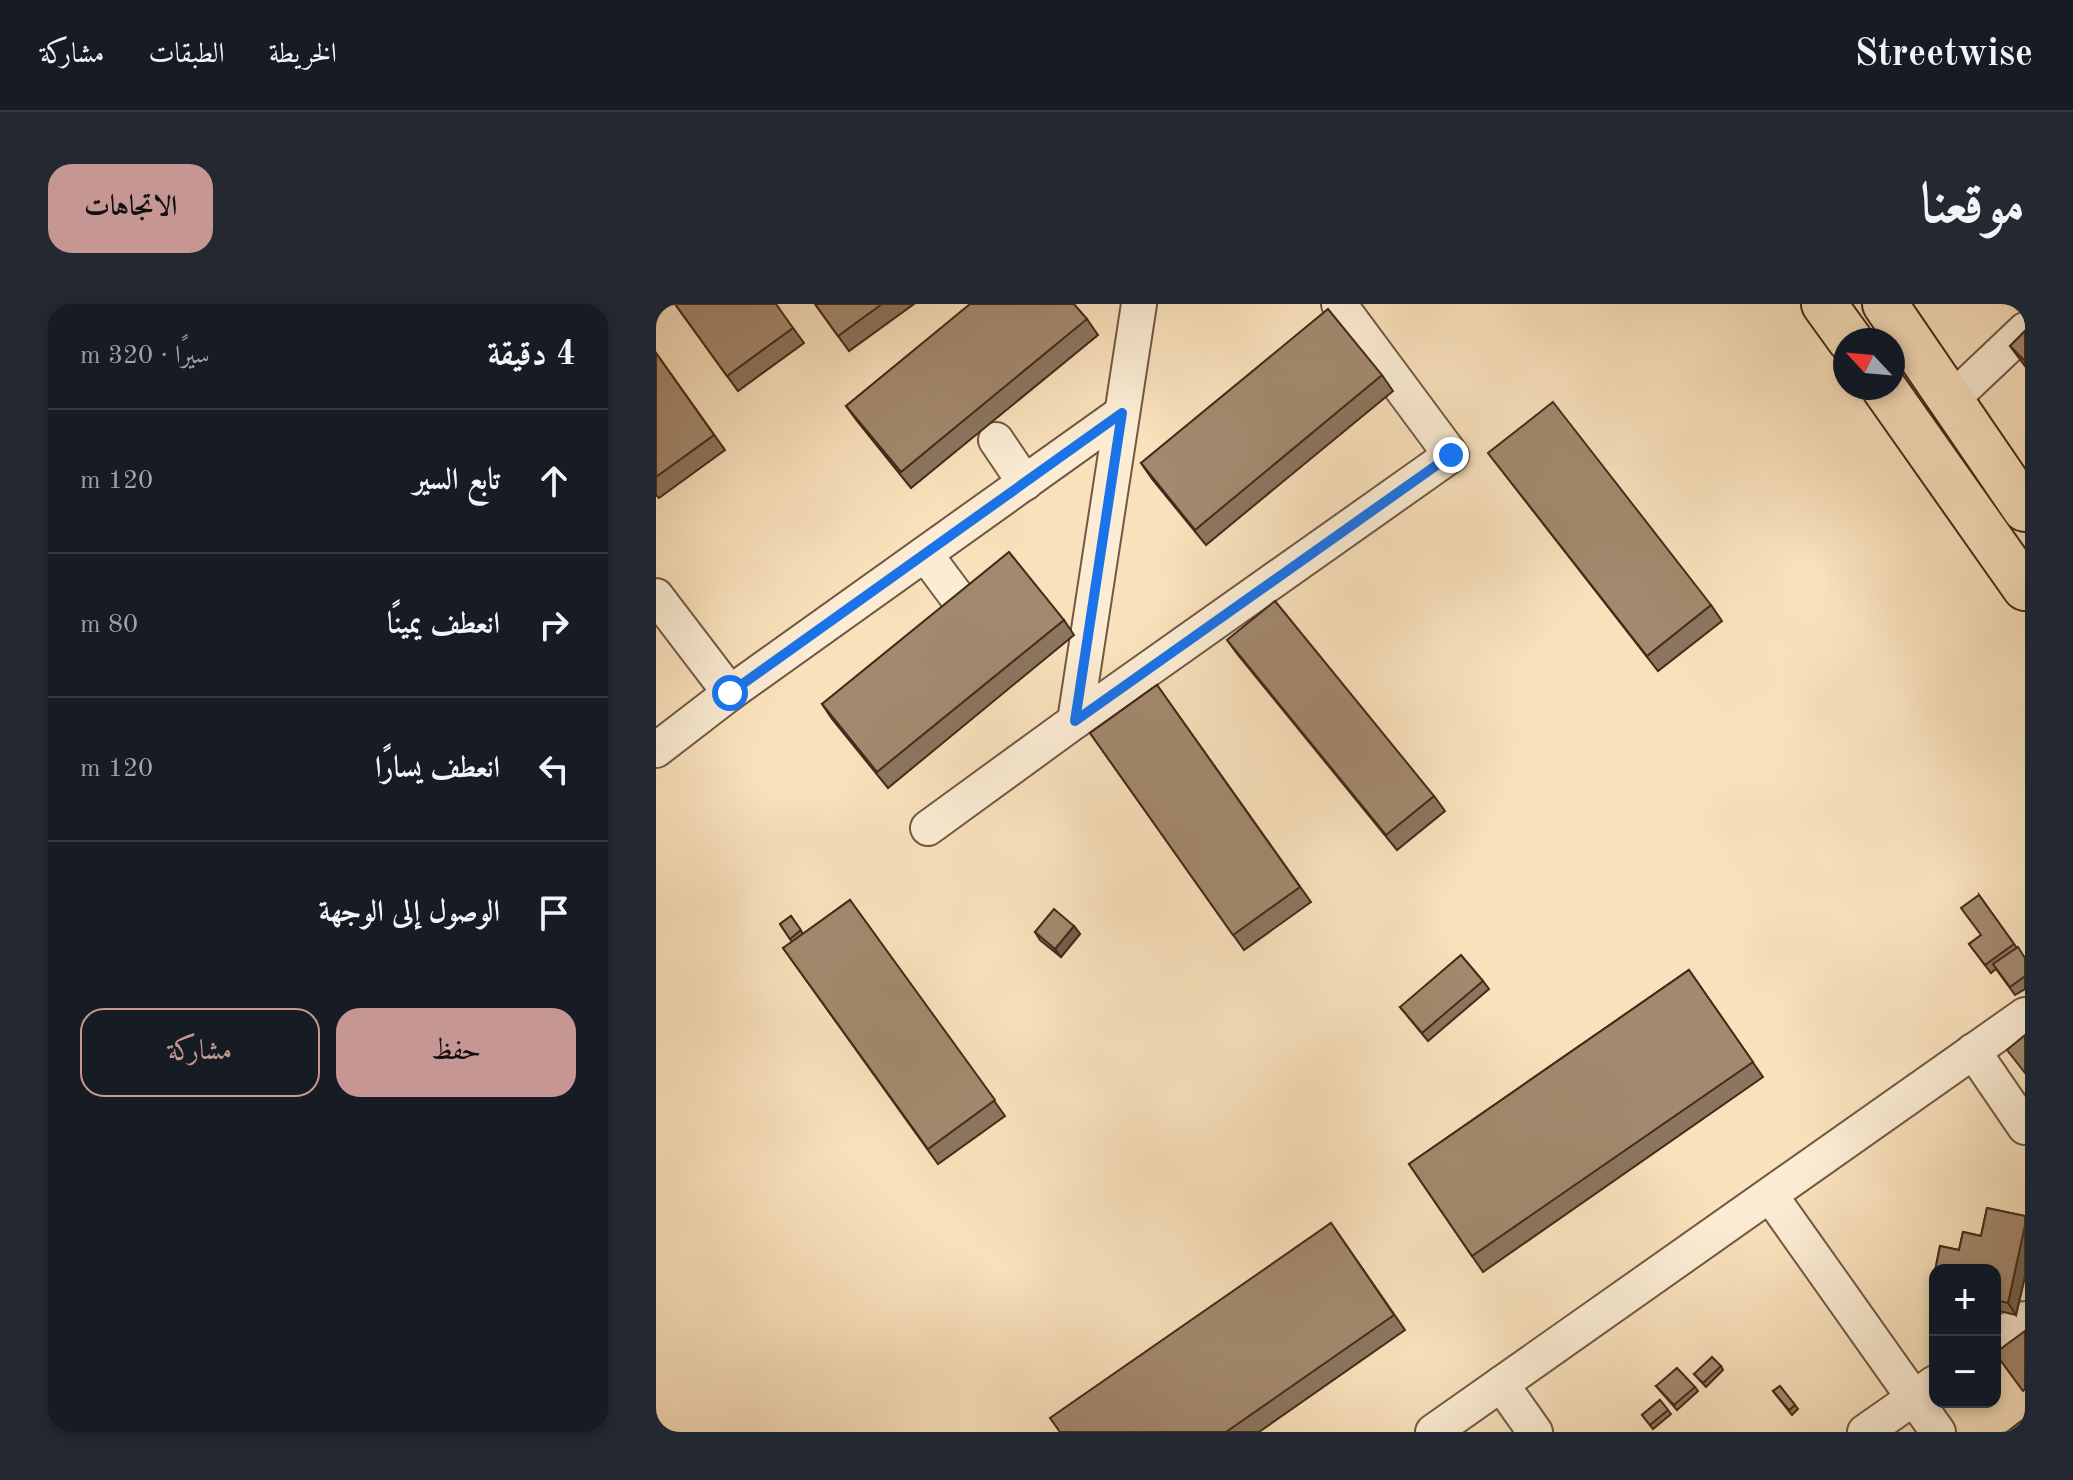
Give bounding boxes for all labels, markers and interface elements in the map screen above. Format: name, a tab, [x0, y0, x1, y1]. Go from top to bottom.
text: Streetwise	[1854, 36, 2033, 74]
text: مشاركة	[40, 41, 104, 69]
text: الطبقات	[148, 41, 225, 69]
text: الخريطة	[269, 41, 337, 69]
button: الاتجاهات	[48, 164, 213, 253]
text: موقعنا	[1920, 179, 2025, 235]
north arrow	[1833, 328, 1905, 400]
text: 4 دقيقة	[487, 338, 576, 372]
text: سيرًا · 320 m	[80, 343, 210, 369]
route end	[1433, 437, 1469, 473]
icon: ahead	[532, 459, 576, 503]
text: تابع السير	[413, 466, 500, 496]
text: 120 m	[80, 468, 153, 494]
icon: right	[532, 603, 576, 647]
text: انعطف يمينًا	[387, 610, 500, 640]
text: 80 m	[80, 612, 138, 638]
route start	[712, 675, 748, 711]
icon: left	[532, 747, 576, 791]
text: انعطف يسارًا	[375, 754, 500, 784]
text: 120 m	[80, 756, 153, 782]
icon: arrive	[532, 891, 576, 935]
text: الوصول إلى الوجهة	[319, 898, 500, 928]
button: مشاركة	[80, 1008, 320, 1097]
button: حفظ	[336, 1008, 576, 1097]
map controls	[1929, 1264, 2001, 1408]
button: +	[1929, 1264, 2001, 1336]
button: −	[1929, 1336, 2001, 1408]

